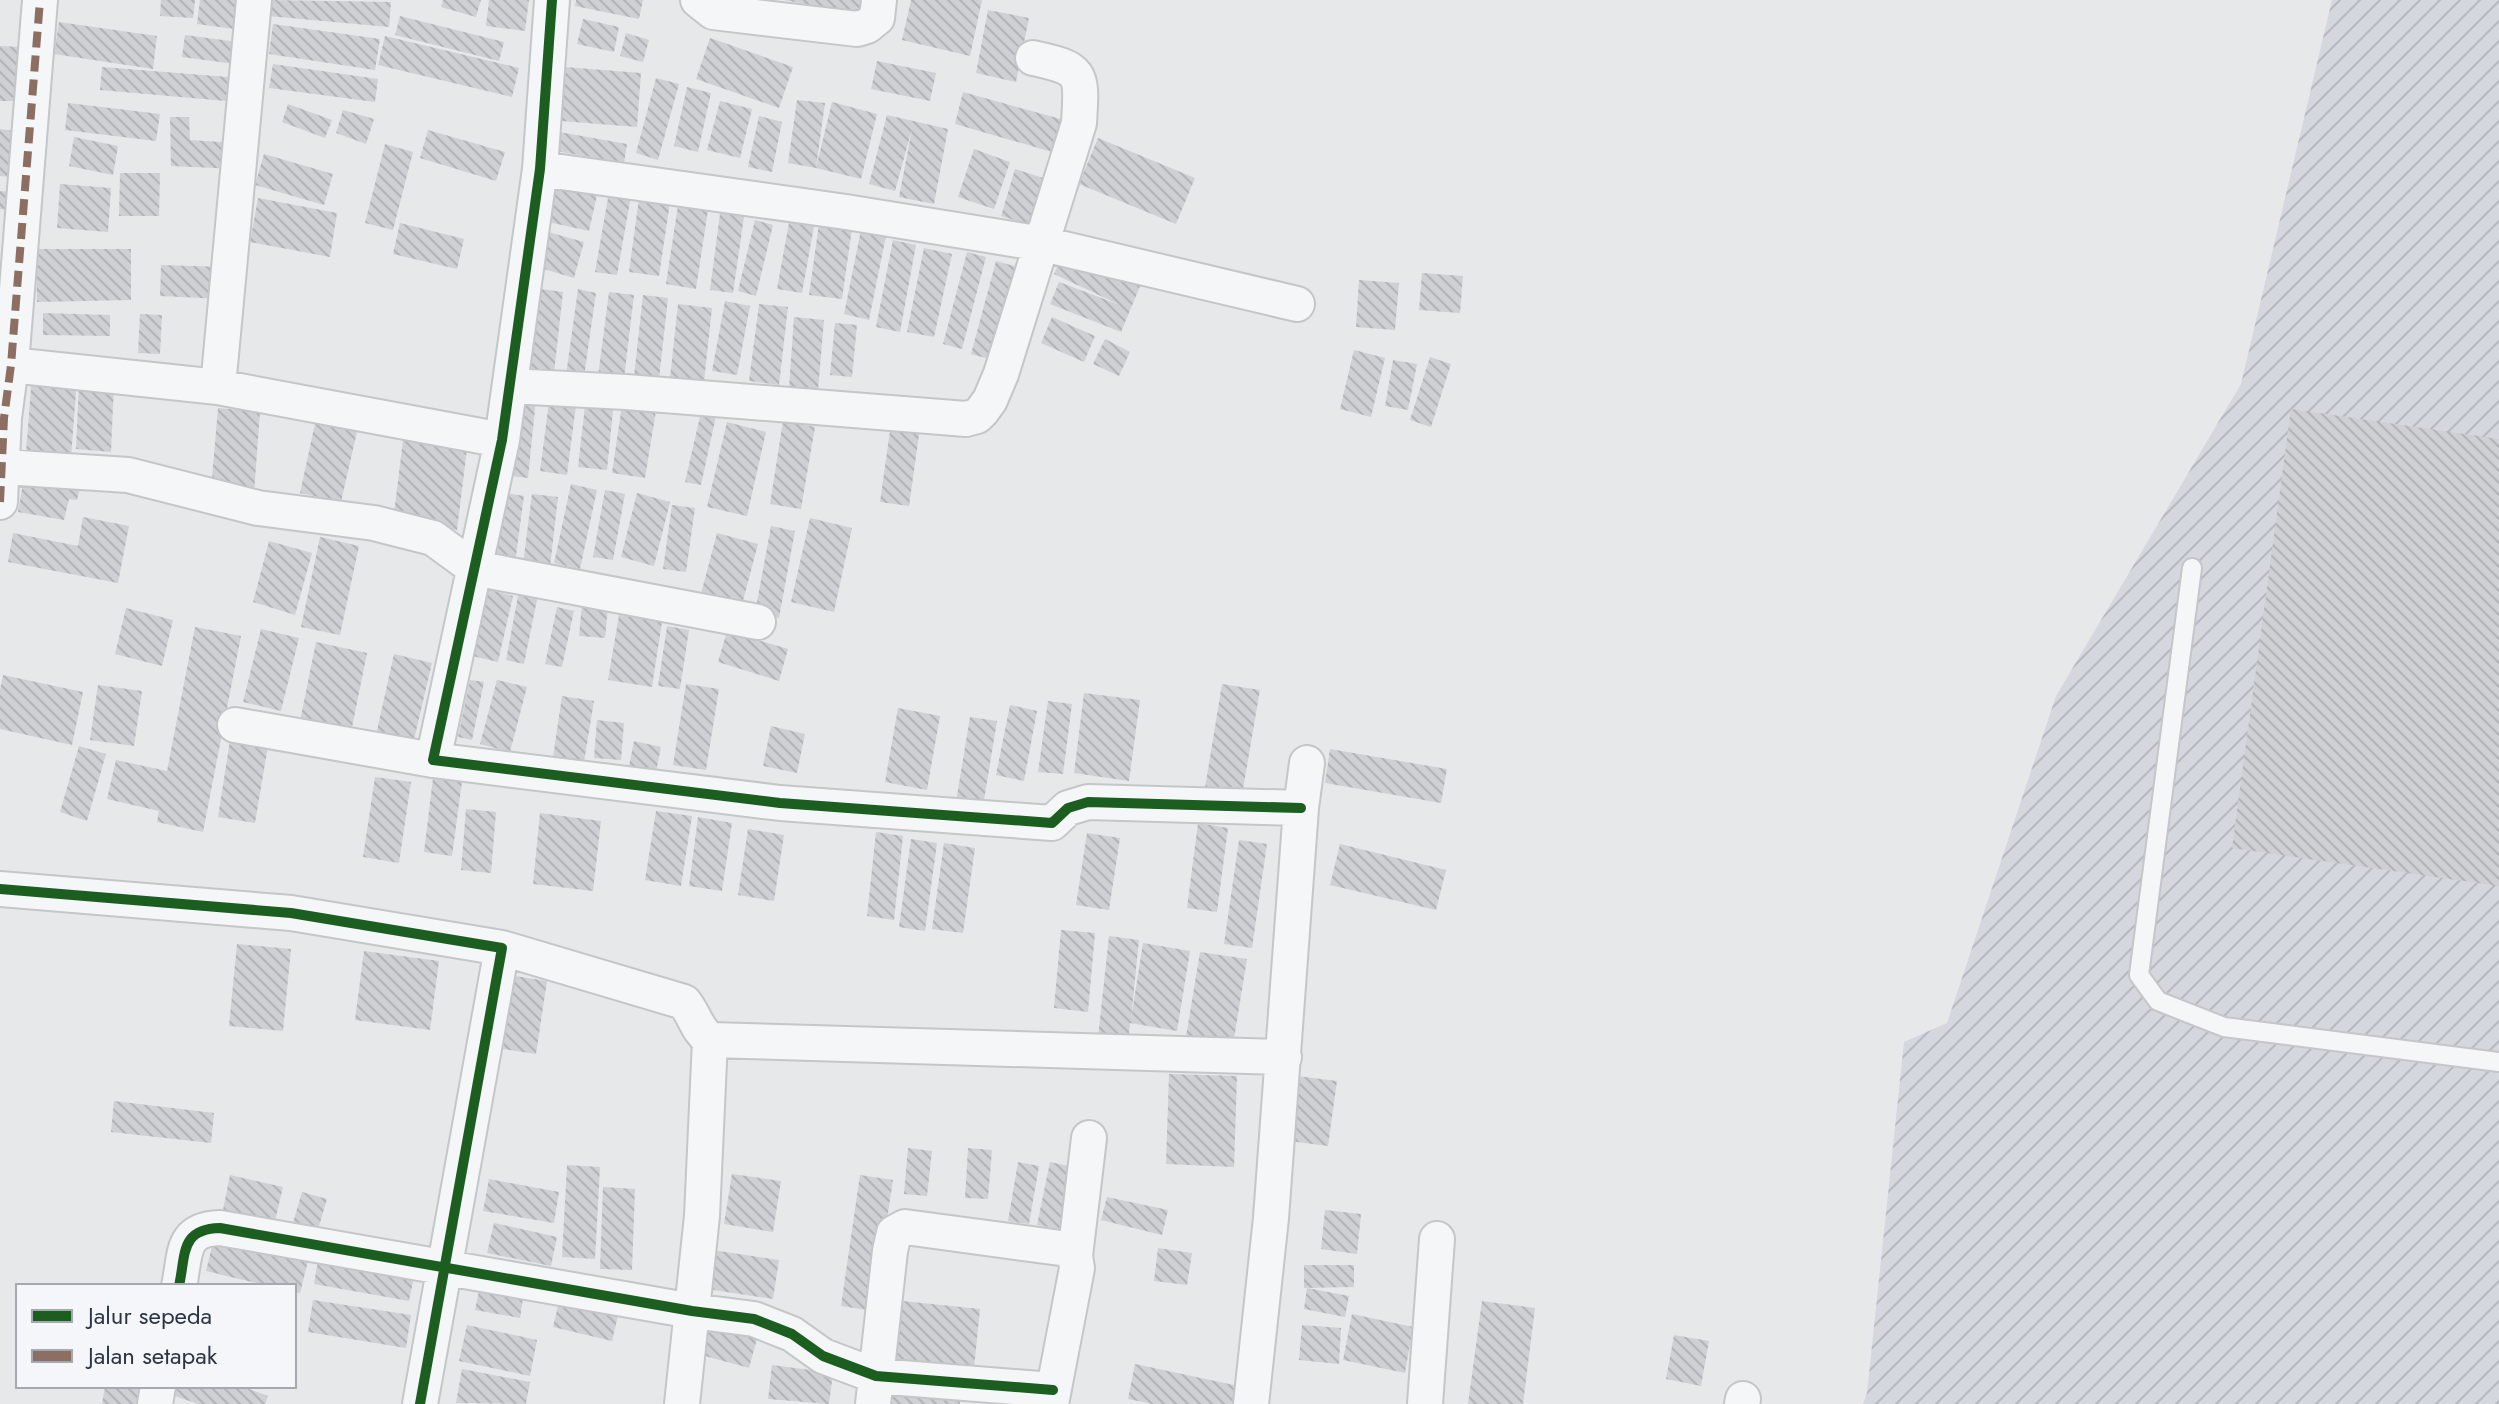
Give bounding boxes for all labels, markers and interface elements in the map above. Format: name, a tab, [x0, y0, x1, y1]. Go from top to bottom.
legend	[16, 1284, 296, 1388]
text: Jalur sepeda	[85, 1298, 212, 1333]
text: Jalan setapak	[85, 1338, 218, 1373]

